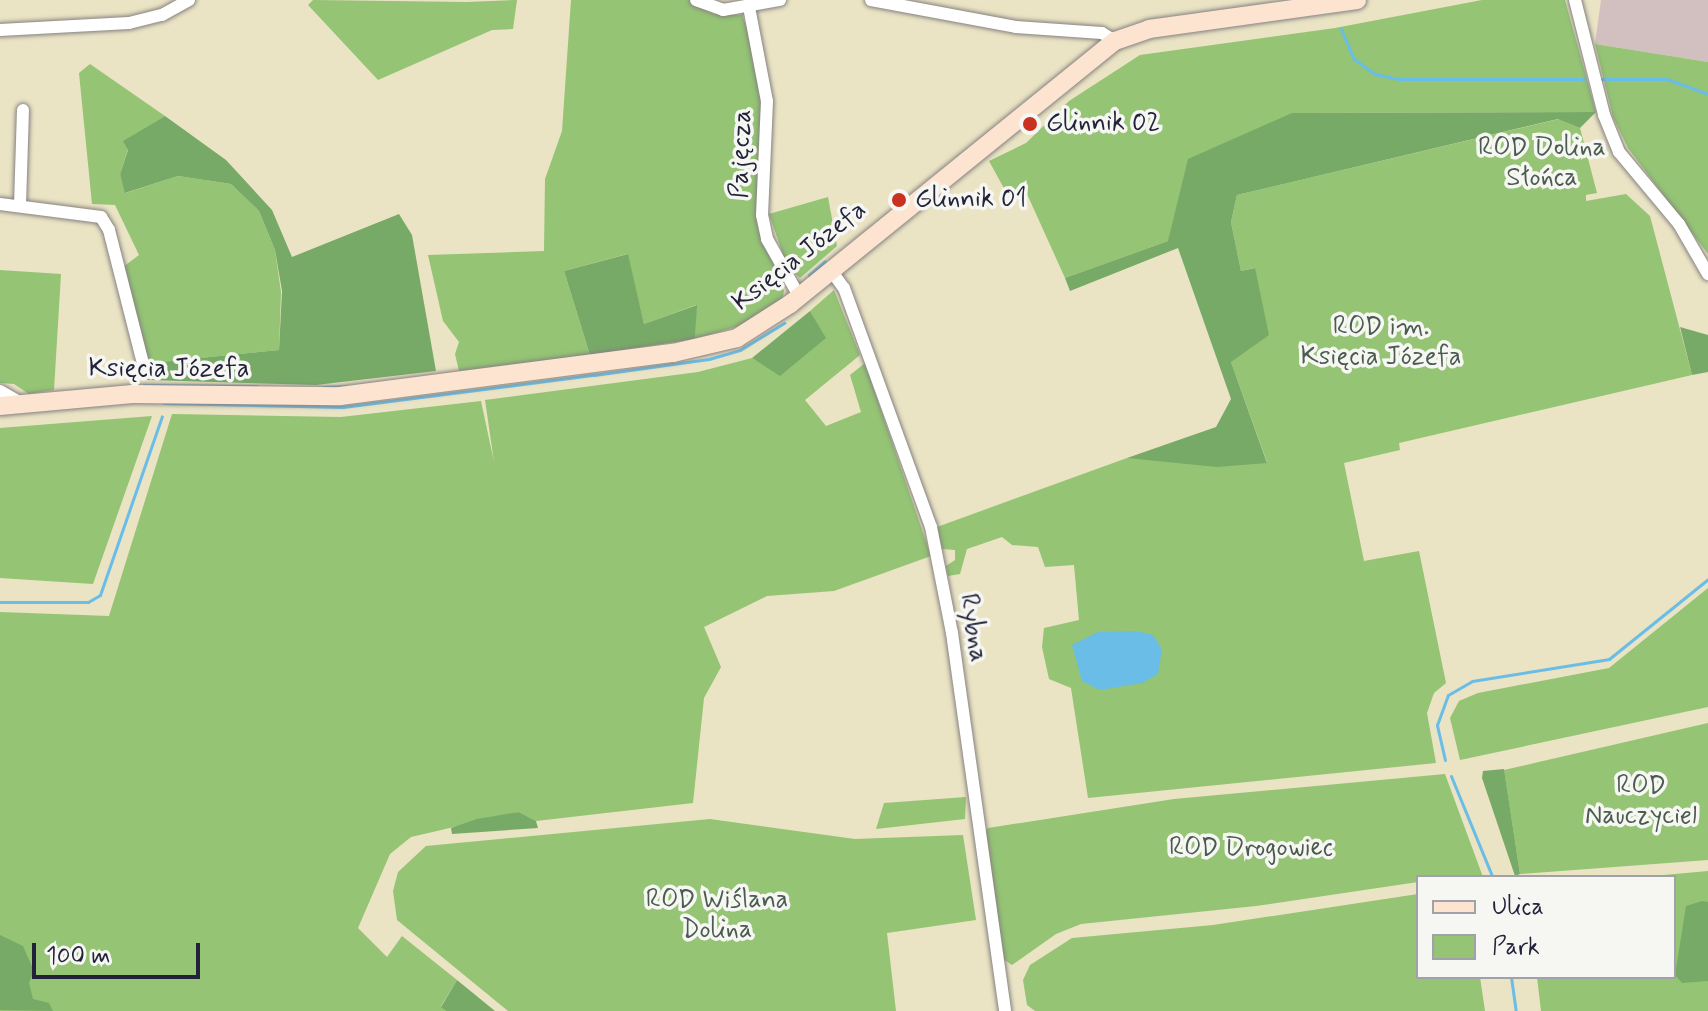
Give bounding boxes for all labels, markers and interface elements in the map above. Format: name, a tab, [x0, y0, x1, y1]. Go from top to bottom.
place label: Glinnik 02	[1046, 108, 1160, 140]
street label: Pajęcza	[725, 109, 759, 199]
marker: Glinnik 02	[1021, 115, 1039, 133]
park label: ROD Dolina Słońca	[1478, 133, 1606, 194]
place label: Glinnik 01	[915, 184, 1027, 216]
marker: Glinnik 01	[890, 191, 908, 209]
street label: Księcia Józefa	[727, 195, 873, 319]
park label: ROD im. Księcia Józefa	[1300, 312, 1462, 374]
street label: Księcia Józefa	[88, 354, 250, 386]
street label: Rybna	[951, 592, 993, 664]
park label: ROD Nauczyciel	[1585, 771, 1697, 832]
park label: ROD Drogowiec	[1169, 833, 1333, 865]
legend	[1416, 875, 1676, 979]
park label: ROD Wiślana Dolina	[645, 885, 789, 946]
text: Ulica	[1492, 892, 1544, 923]
scale bar	[36, 927, 204, 977]
text: Park	[1492, 932, 1540, 963]
text: 100 m	[46, 941, 110, 972]

